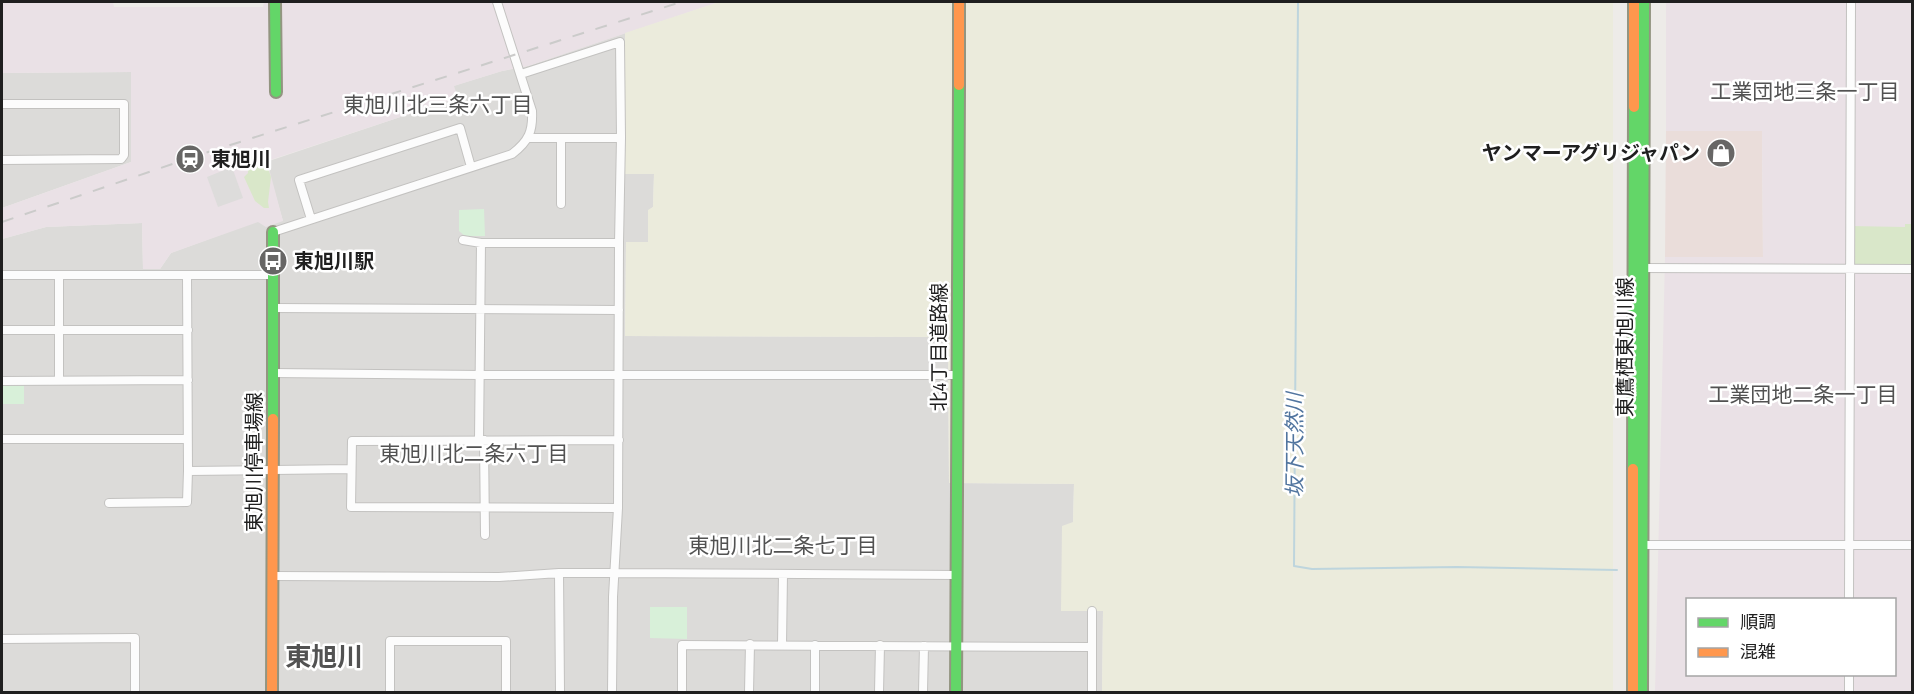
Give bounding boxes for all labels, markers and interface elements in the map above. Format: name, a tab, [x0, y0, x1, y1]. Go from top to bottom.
district label: 工業団地三条一丁目	[1711, 80, 1900, 105]
district label: 東旭川北三条六丁目	[344, 93, 533, 118]
shop icon: ヤンマーアグリジャパン	[1705, 137, 1737, 169]
place label: ヤンマーアグリジャパン	[1482, 142, 1700, 166]
station icon: 東旭川	[174, 143, 206, 175]
place label: 東旭川	[211, 148, 271, 172]
bus stop icon: 東旭川駅	[257, 245, 289, 277]
place label: 東旭川駅	[294, 250, 374, 274]
street label: 東鷹栖東旭川線	[1614, 277, 1638, 417]
street label: 北4丁目道路線	[928, 283, 952, 411]
district label: 工業団地二条一丁目	[1709, 383, 1898, 408]
water label: 坂下天然川	[1283, 391, 1308, 498]
street label: 東旭川停車場線	[243, 392, 267, 532]
district label: 東旭川北二条六丁目	[380, 442, 569, 467]
district label: 東旭川北二条七丁目	[689, 534, 878, 559]
legend	[1686, 598, 1896, 676]
text: 順調	[1740, 612, 1776, 633]
text: 混雑	[1740, 642, 1776, 663]
district label: 東旭川	[285, 643, 363, 674]

